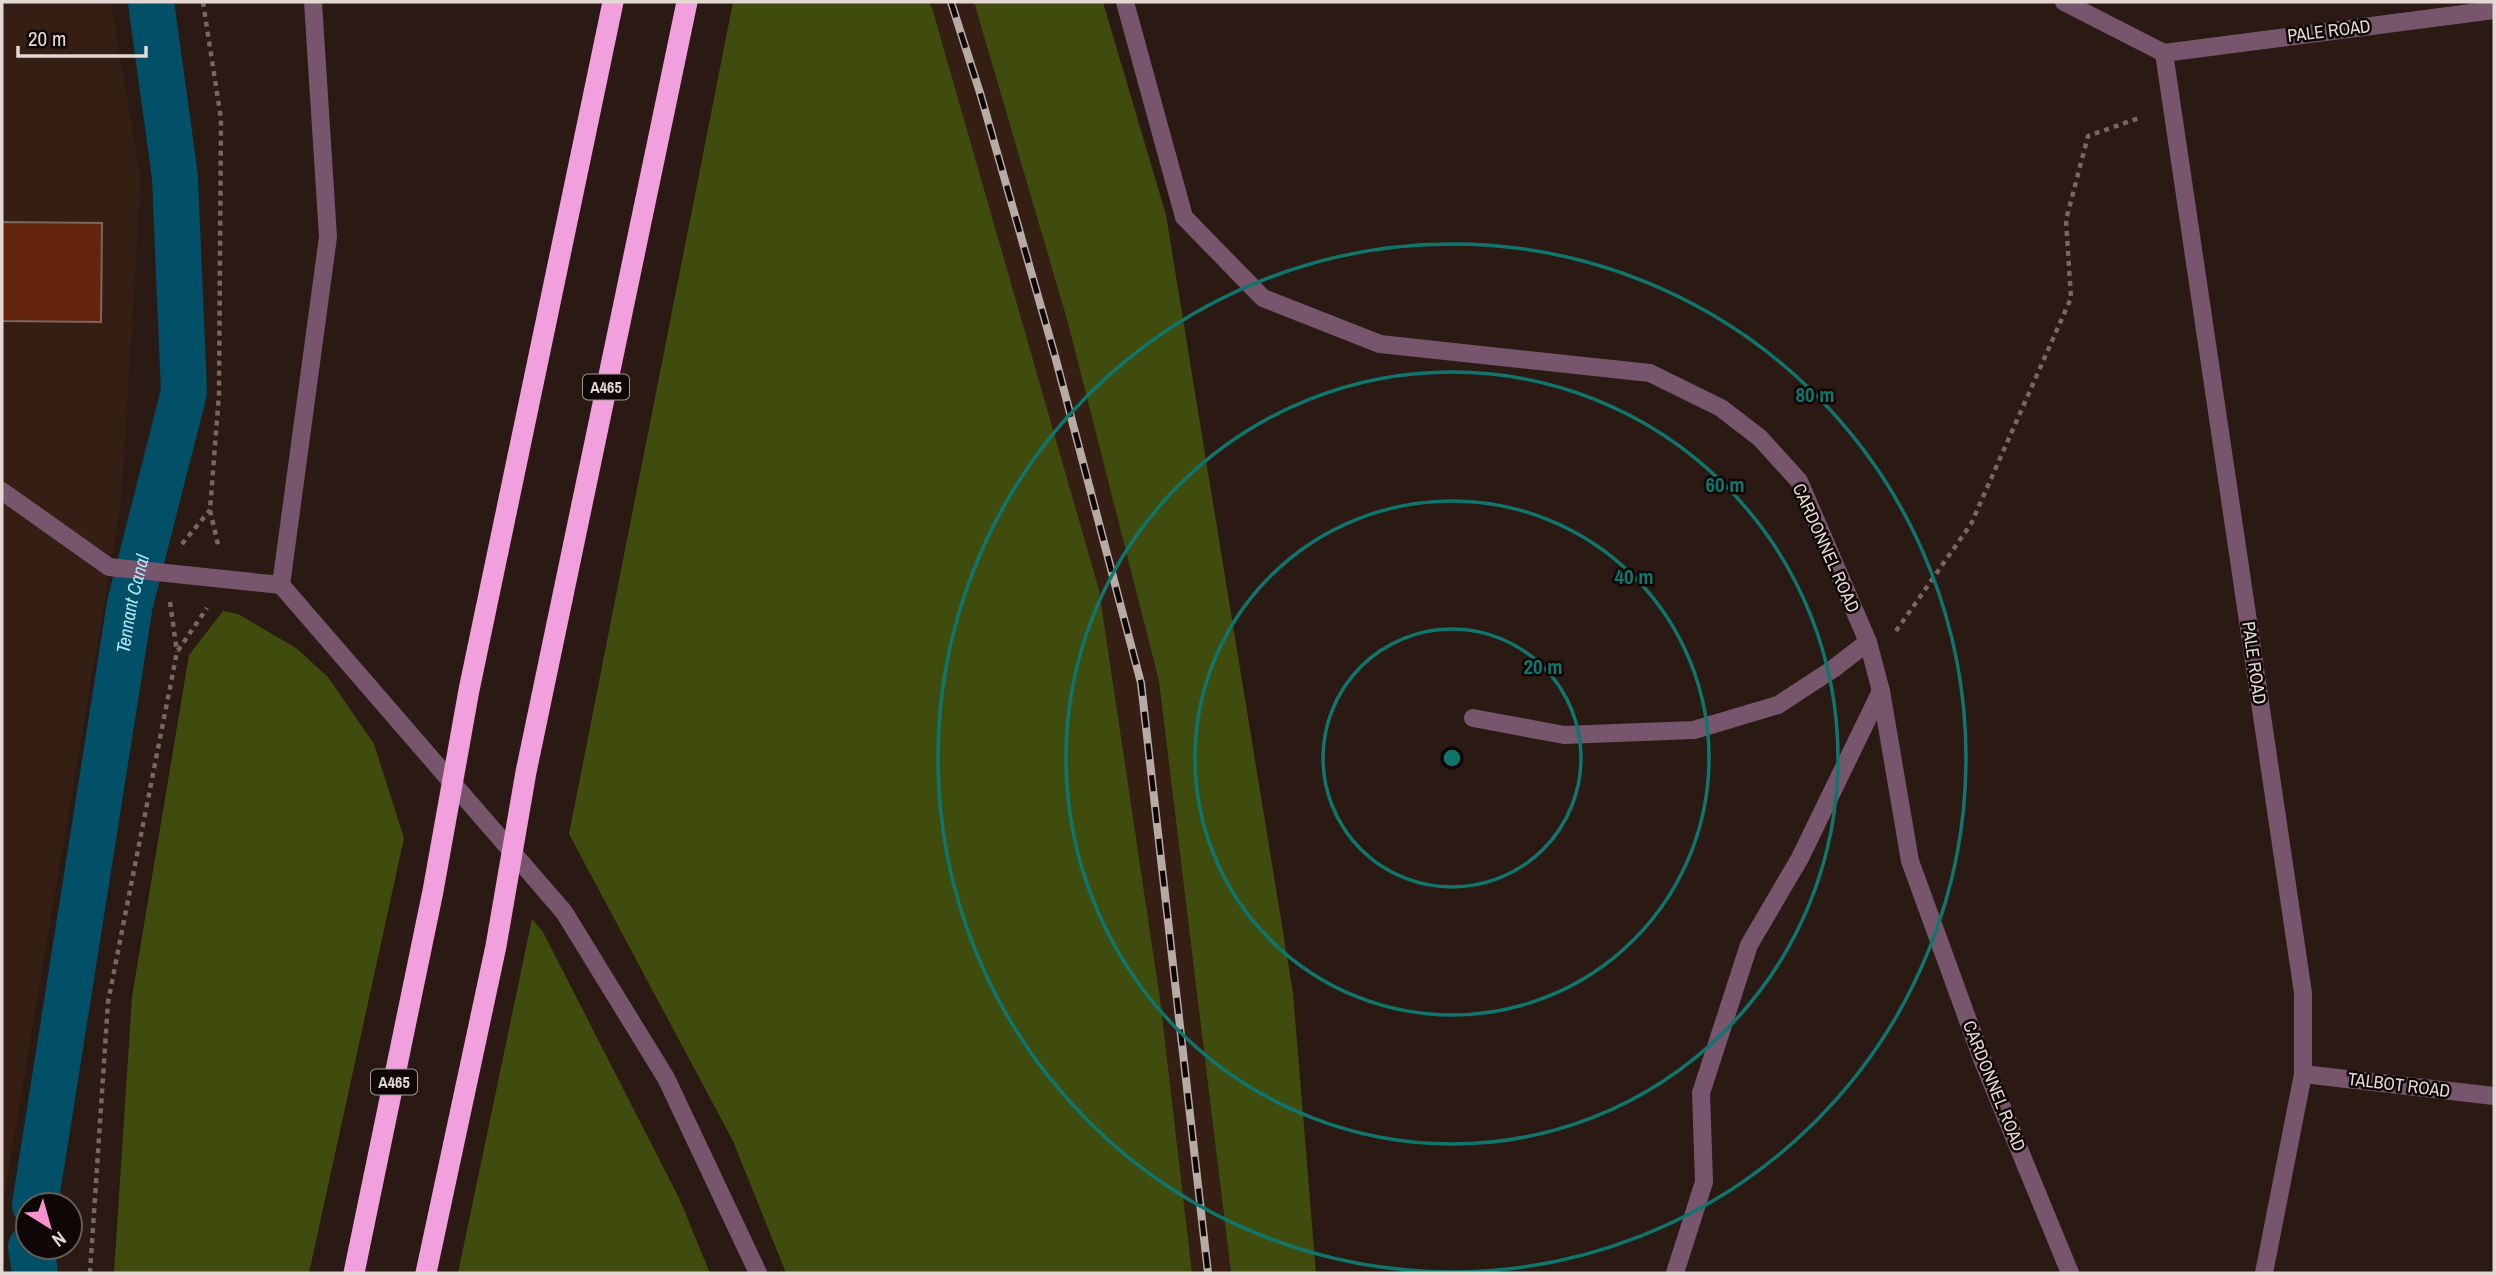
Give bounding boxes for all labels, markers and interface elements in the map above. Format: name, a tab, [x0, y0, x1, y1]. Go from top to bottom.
street label: PALE ROAD	[2286, 13, 2372, 48]
scale bar	[18, 14, 145, 58]
text: 20 m	[28, 24, 66, 53]
road number: A465	[583, 374, 629, 400]
text: 80 m	[1795, 380, 1835, 409]
text: 60 m	[1705, 470, 1745, 499]
street label: CARDONNEL ROAD	[1787, 479, 1866, 616]
water label: Tennant Canal	[109, 551, 155, 655]
text: 40 m	[1614, 562, 1654, 591]
street label: PALE ROAD	[2236, 620, 2273, 706]
text: 20 m	[1523, 652, 1563, 681]
centre of rings	[1440, 746, 1464, 770]
street label: CARDONNEL ROAD	[1957, 1017, 2032, 1155]
street label: TALBOT ROAD	[2346, 1066, 2452, 1103]
road number: A465	[371, 1070, 417, 1094]
north arrow	[14, 1191, 84, 1261]
text: N	[47, 1226, 72, 1253]

